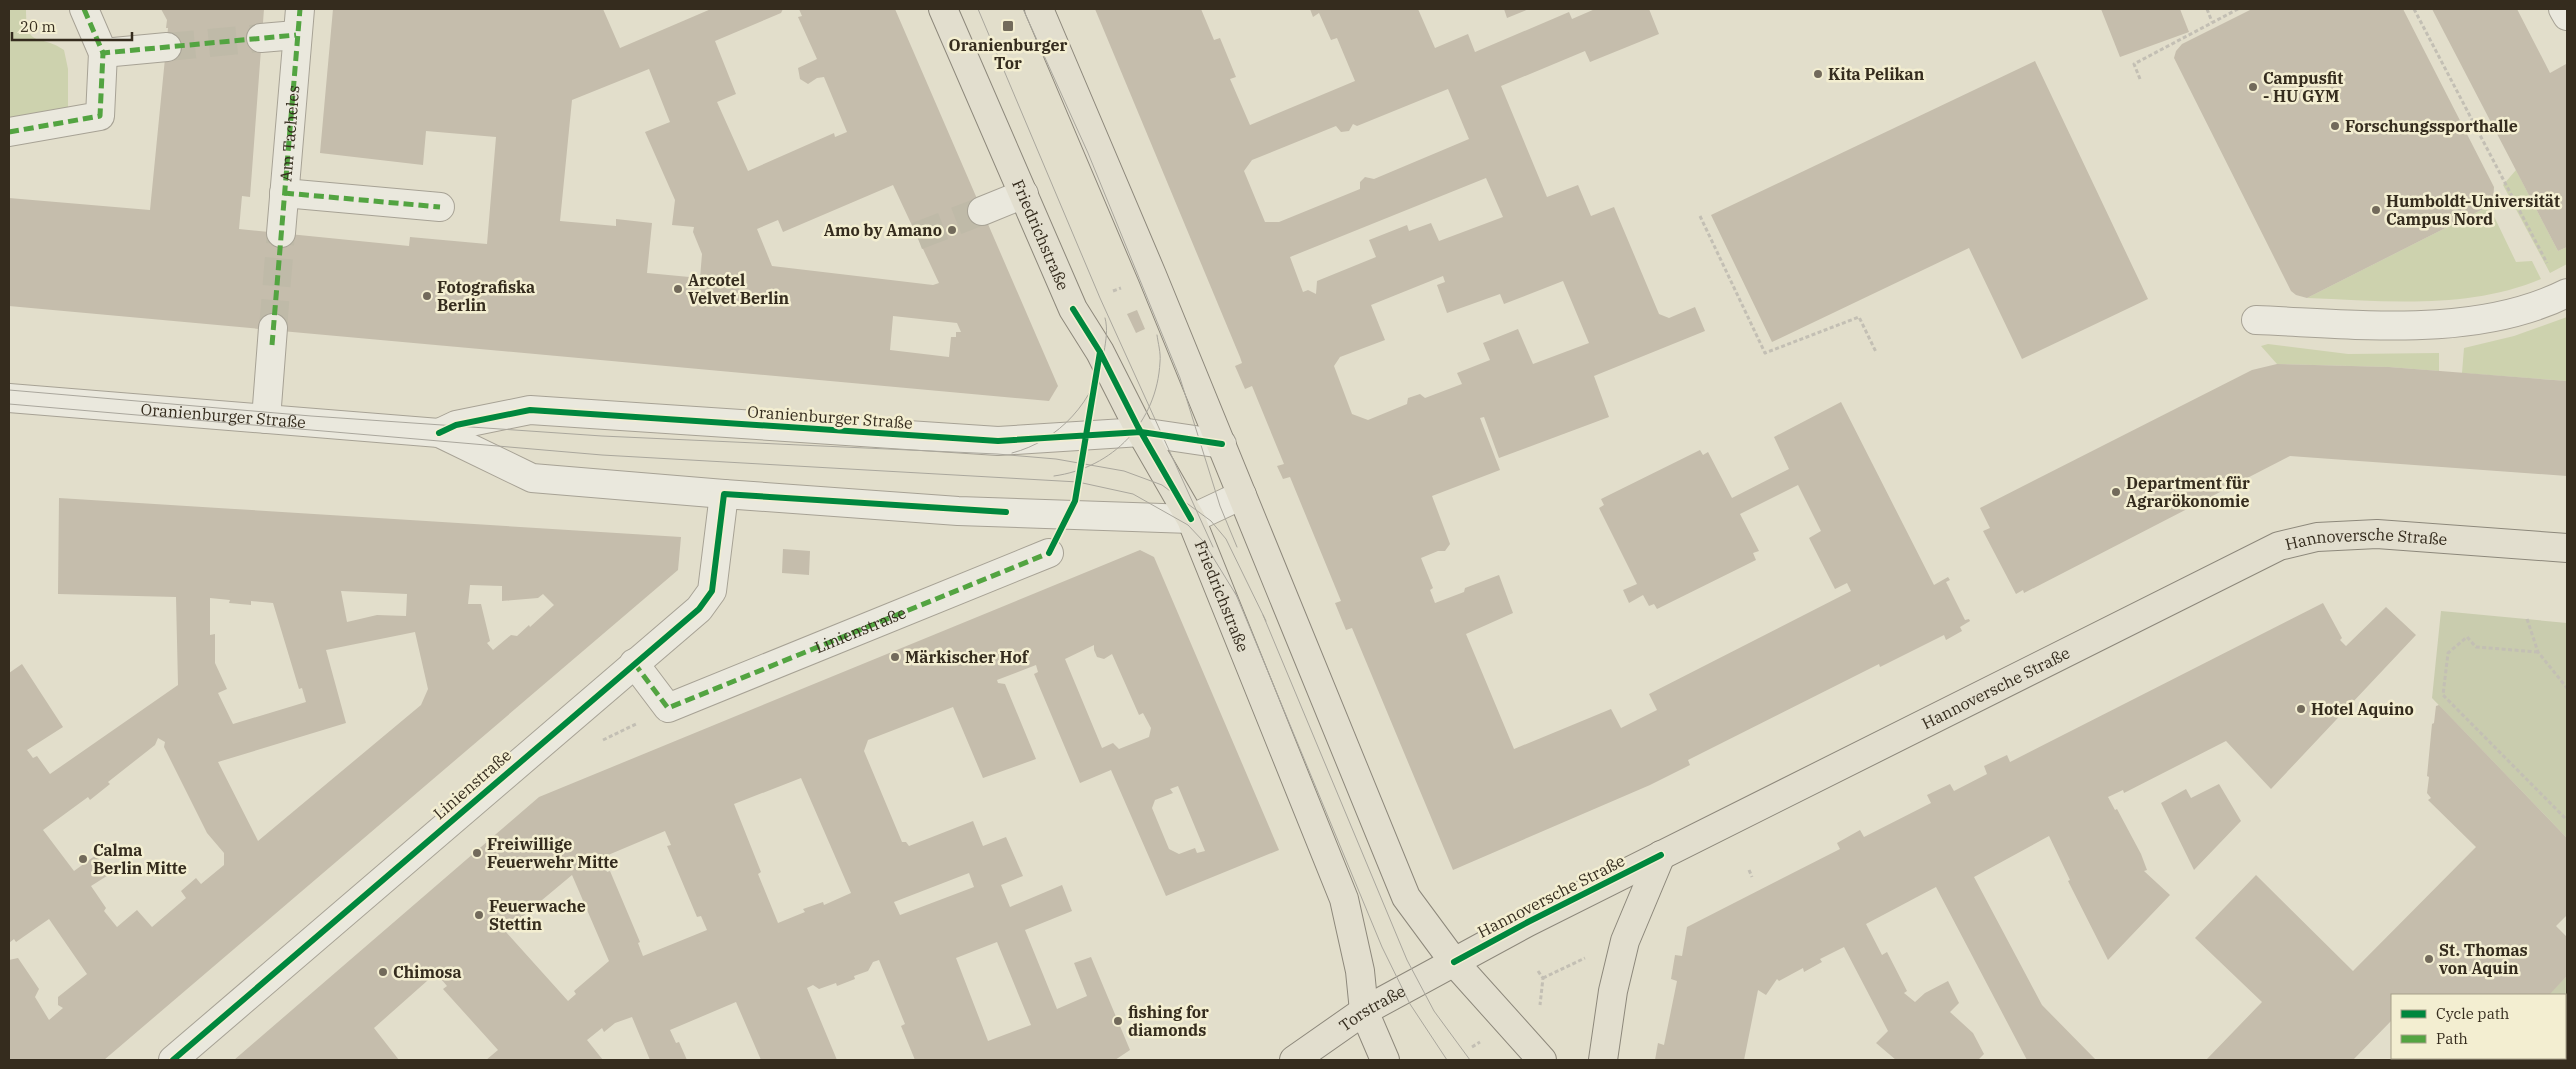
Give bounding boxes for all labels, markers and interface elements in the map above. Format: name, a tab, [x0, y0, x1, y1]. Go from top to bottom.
scale bar	[12, 10, 132, 42]
text: 20 m	[20, 17, 56, 36]
marker: Oranienburger Tor	[1001, 19, 1015, 33]
place label: Oranienburger Tor	[949, 35, 1068, 73]
place label: Kita Pelikan	[1828, 64, 1925, 84]
marker: Kita Pelikan	[1812, 68, 1824, 80]
place label: Campusfit - HU GYM	[2263, 68, 2343, 106]
marker: Campusfit - HU GYM	[2247, 81, 2259, 93]
street label: Am Tacheles	[275, 84, 303, 182]
place label: Forschungssporthalle	[2345, 116, 2518, 136]
marker: Forschungssporthalle	[2329, 120, 2341, 132]
street label: Friedrichstraße	[1008, 176, 1074, 293]
place label: Humboldt-Universität Campus Nord	[2386, 191, 2560, 229]
marker: Humboldt-Universität Campus Nord	[2370, 204, 2382, 216]
place label: Amo by Amano	[824, 220, 942, 240]
marker: Amo by Amano	[946, 224, 958, 236]
place label: Arcotel Velvet Berlin	[688, 270, 790, 308]
place label: Fotografiska Berlin	[437, 277, 535, 315]
marker: Arcotel Velvet Berlin	[672, 283, 684, 295]
marker: Fotografiska Berlin	[421, 290, 433, 302]
street label: Oranienburger Straße	[140, 399, 307, 432]
street label: Oranienburger Straße	[747, 401, 913, 433]
place label: Department für Agrarökonomie	[2126, 473, 2250, 511]
marker: Department für Agrarökonomie	[2110, 486, 2122, 498]
street label: Hannoversche Straße	[2283, 524, 2448, 554]
street label: Friedrichstraße	[1191, 537, 1253, 655]
street label: Linienstraße	[812, 602, 909, 657]
street label: Hannoversche Straße	[1918, 642, 2073, 733]
place label: Märkischer Hof	[905, 647, 1030, 667]
marker: Märkischer Hof	[889, 651, 901, 663]
place label: Hotel Aquino	[2311, 699, 2414, 719]
marker: Hotel Aquino	[2295, 703, 2307, 715]
street label: Linienstraße	[429, 745, 515, 823]
place label: Freiwillige Feuerwehr Mitte	[487, 834, 618, 872]
place label: Calma Berlin Mitte	[93, 840, 187, 878]
marker: Freiwillige Feuerwehr Mitte	[471, 847, 483, 859]
street label: Hannoversche Straße	[1474, 850, 1628, 942]
marker: Calma Berlin Mitte	[77, 853, 89, 865]
place label: Feuerwache Stettin	[489, 896, 586, 934]
marker: Feuerwache Stettin	[473, 909, 485, 921]
place label: St. Thomas von Aquin	[2439, 940, 2528, 978]
marker: St. Thomas von Aquin	[2423, 953, 2435, 965]
place label: Chimosa	[393, 962, 462, 982]
marker: Chimosa	[377, 966, 389, 978]
street label: Torstraße	[1335, 981, 1409, 1035]
legend	[2391, 994, 2566, 1059]
place label: fishing for diamonds	[1128, 1002, 1209, 1040]
text: Cycle path	[2436, 1004, 2509, 1023]
marker: fishing for diamonds	[1112, 1015, 1124, 1027]
text: Path	[2436, 1029, 2468, 1048]

